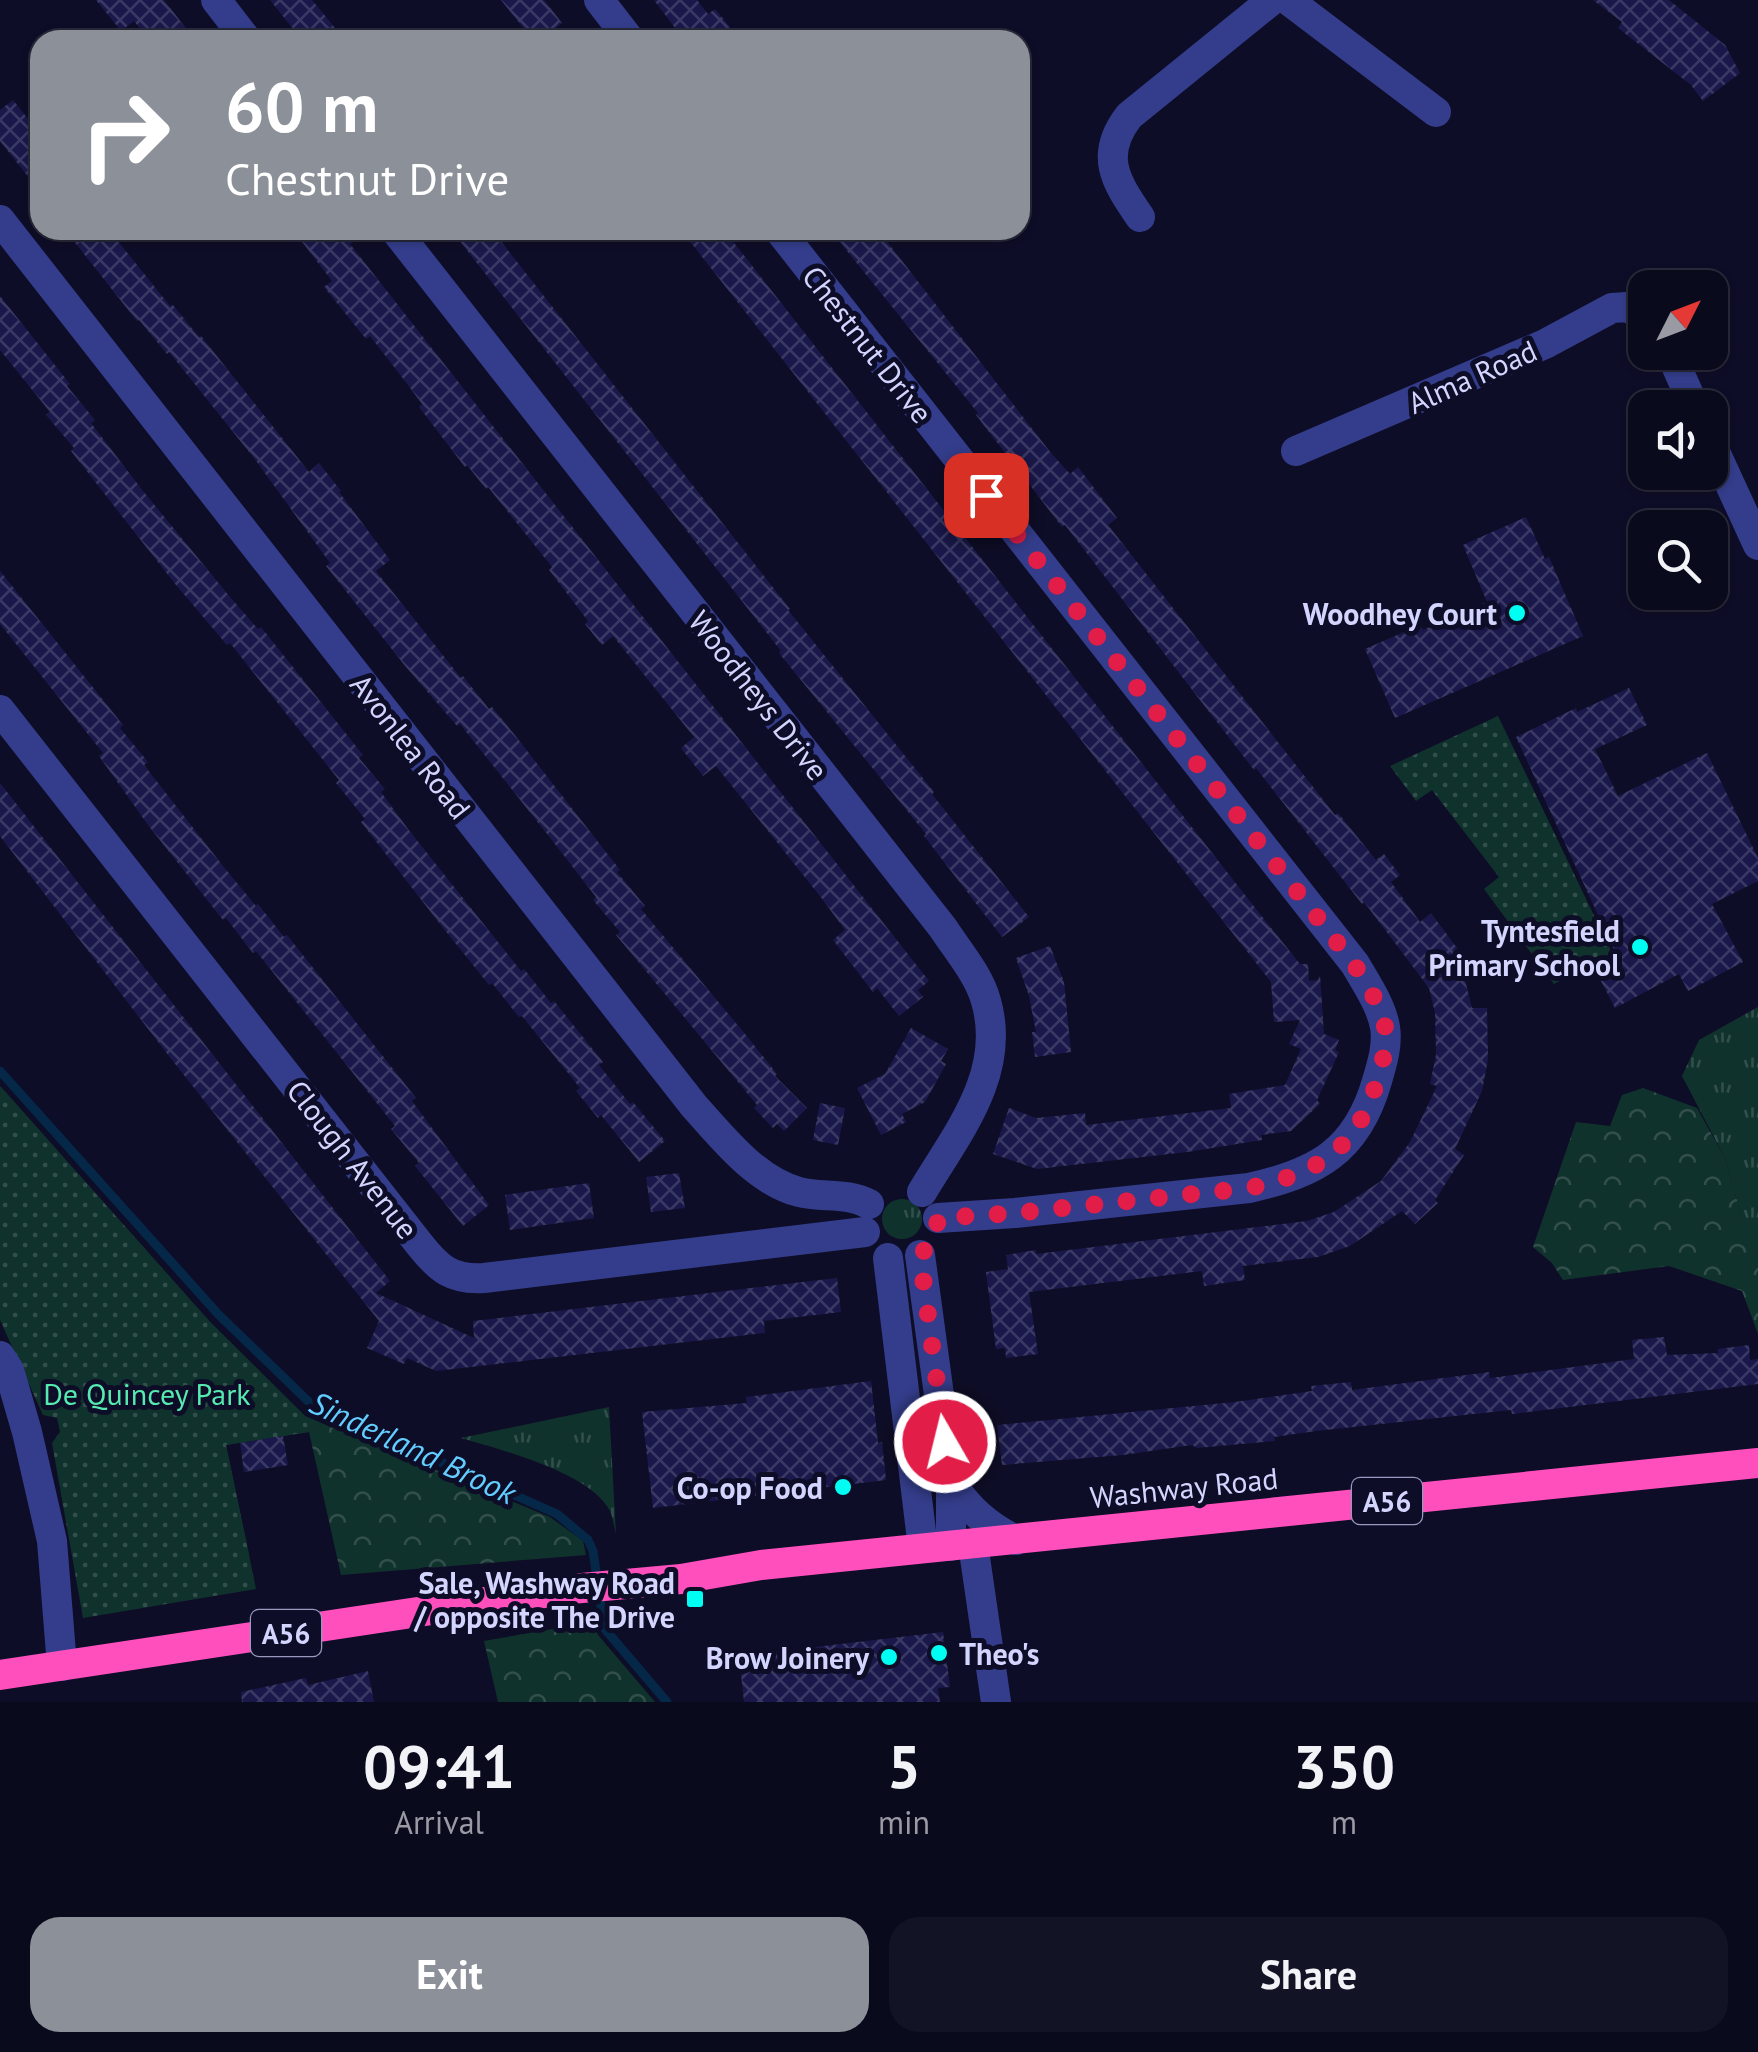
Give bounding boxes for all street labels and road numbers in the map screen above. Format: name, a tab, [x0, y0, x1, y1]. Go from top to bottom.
street label: Chestnut Drive	[794, 257, 942, 431]
street label: Alma Road	[1401, 330, 1543, 422]
street label: Woodheys Drive	[681, 602, 837, 788]
street label: Avonlea Road	[342, 666, 480, 826]
street label: Clough Avenue	[279, 1072, 427, 1246]
street label: Washway Road	[1088, 1458, 1280, 1516]
road number: A56	[1352, 1478, 1422, 1524]
road number: A56	[251, 1610, 321, 1656]

